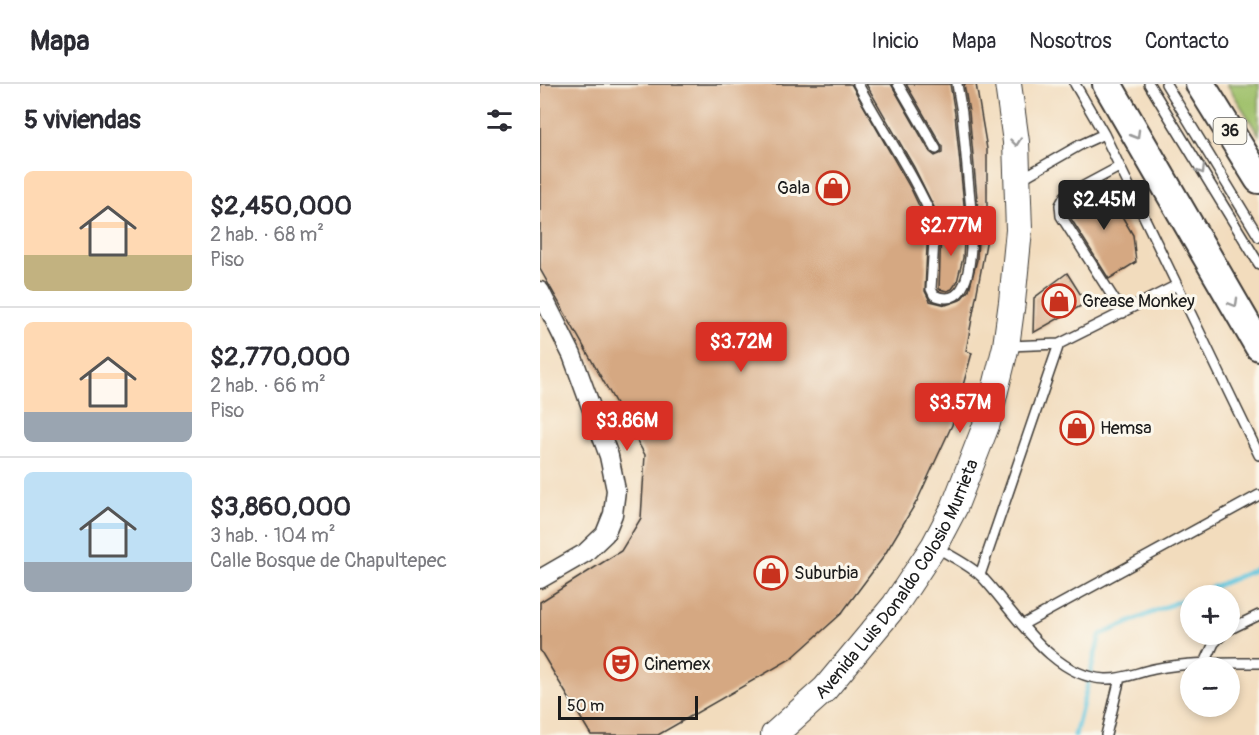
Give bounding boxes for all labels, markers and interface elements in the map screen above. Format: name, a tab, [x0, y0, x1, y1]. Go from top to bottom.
text: Mapa	[30, 24, 89, 59]
text: Inicio	[872, 28, 919, 55]
text: Mapa	[952, 28, 996, 55]
text: Nosotros	[1029, 28, 1112, 55]
text: Contacto	[1145, 28, 1229, 55]
text: 5 viviendas	[24, 104, 141, 136]
icon: filters	[483, 104, 516, 137]
road number: 36	[1214, 118, 1246, 144]
one-way arrow	[1129, 129, 1140, 139]
one-way arrow	[1009, 137, 1022, 147]
one-way arrow	[1194, 164, 1206, 174]
shop icon: Gala	[815, 170, 851, 206]
place label: Gala	[777, 177, 810, 200]
pin: $2.45M	[1055, 180, 1153, 231]
text: $2.45M	[1072, 187, 1136, 212]
text: $2,450,000	[210, 190, 352, 222]
icon: home	[72, 195, 144, 267]
pin: $2.77M	[902, 206, 1000, 257]
text: $2.77M	[920, 213, 982, 238]
text: 2 hab. · 68 m²	[210, 222, 324, 247]
text: Piso	[210, 247, 244, 272]
shop icon: Grease Monkey	[1041, 283, 1077, 319]
place label: Grease Monkey	[1082, 290, 1195, 313]
one-way arrow	[1227, 297, 1238, 307]
pin: $3.72M	[692, 322, 790, 373]
text: $3.72M	[710, 329, 772, 354]
text: $2,770,000	[210, 341, 350, 373]
icon: home	[72, 346, 144, 418]
text: 2 hab. · 66 m²	[210, 373, 326, 398]
pin: $3.57M	[911, 383, 1009, 434]
text: $3.57M	[929, 390, 991, 415]
text: Piso	[210, 398, 244, 423]
pin: $3.86M	[578, 401, 676, 452]
text: $3.86M	[596, 408, 658, 433]
shop icon: Hemsa	[1059, 410, 1095, 446]
place label: Hemsa	[1100, 417, 1152, 440]
street label: Avenida Luis Donaldo Colosio Murrieta	[810, 456, 983, 704]
text: $3,860,000	[210, 491, 351, 523]
icon: home	[72, 496, 144, 568]
text: 3 hab. · 104 m²	[210, 523, 336, 548]
text: Calle Bosque de Chapultepec	[210, 548, 447, 573]
shop icon: Suburbia	[753, 555, 789, 591]
place label: Suburbia	[794, 562, 858, 585]
map controls	[1180, 585, 1240, 717]
button: +	[1180, 585, 1240, 645]
theatre icon: Cinemex	[603, 646, 639, 682]
place label: Cinemex	[644, 653, 711, 676]
button: −	[1180, 657, 1240, 717]
scale bar	[558, 693, 698, 720]
text: 50 m	[567, 696, 604, 716]

